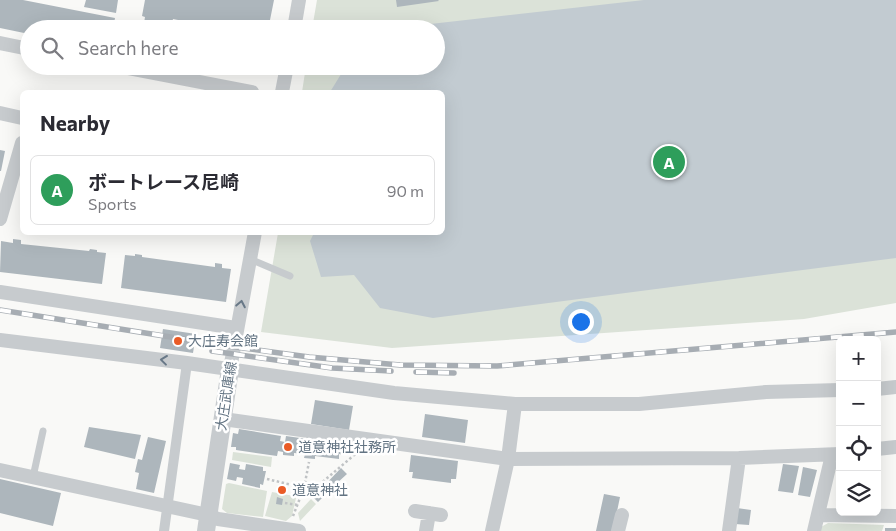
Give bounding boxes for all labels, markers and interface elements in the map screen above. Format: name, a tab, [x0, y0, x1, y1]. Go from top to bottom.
search box	[20, 20, 445, 75]
icon: search	[38, 34, 66, 62]
text: Search here	[78, 36, 178, 59]
text: Nearby	[40, 110, 110, 135]
pin: A	[653, 143, 685, 181]
text: ボートレース尼崎	[88, 170, 239, 193]
text: A	[51, 181, 63, 200]
text: 90 m	[387, 181, 424, 200]
text: Sports	[88, 194, 137, 213]
one-way arrow	[235, 299, 245, 308]
your location	[568, 309, 594, 335]
place label: 大庄寿会館	[188, 332, 258, 349]
marker: 大庄寿会館	[172, 335, 184, 347]
map controls	[836, 336, 881, 516]
button: +	[836, 336, 881, 381]
one-way arrow	[160, 356, 169, 366]
street label: 大庄武庫線	[212, 360, 239, 432]
button: −	[836, 381, 881, 426]
button: locate	[836, 426, 881, 471]
place label: 道意神社社務所	[298, 438, 396, 455]
marker: 道意神社社務所	[282, 441, 294, 453]
button: layers	[836, 471, 881, 516]
place label: 道意神社	[292, 481, 348, 498]
marker: 道意神社	[276, 484, 288, 496]

